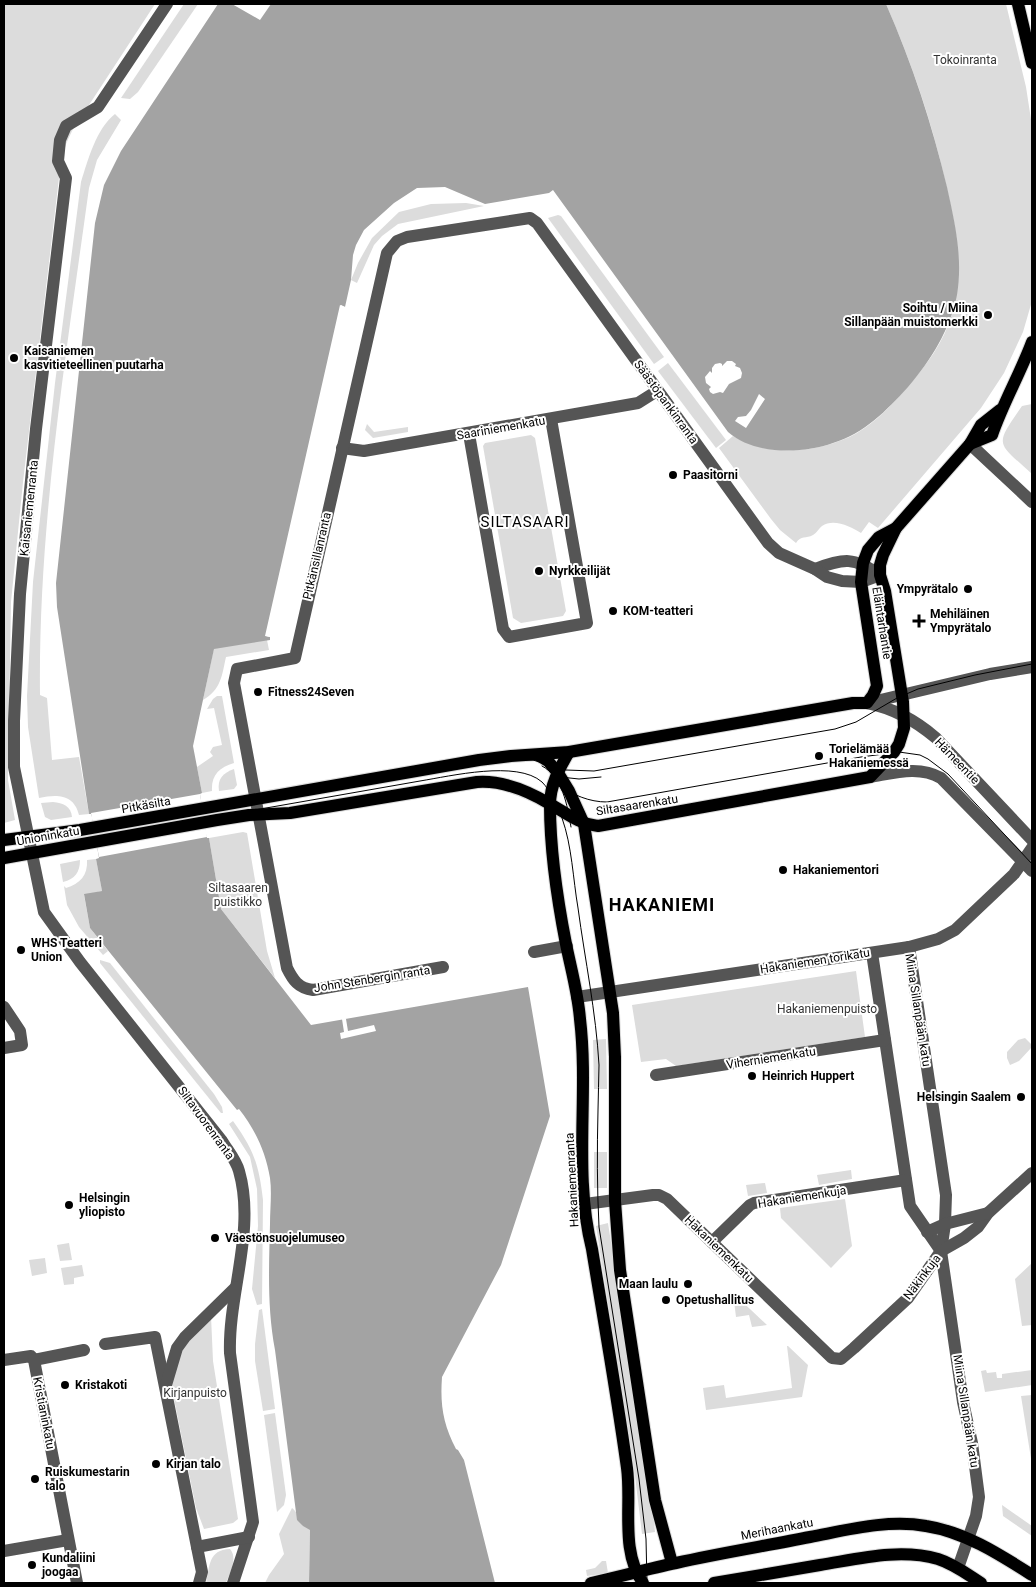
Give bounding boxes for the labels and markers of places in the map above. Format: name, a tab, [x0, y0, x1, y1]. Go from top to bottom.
place label: Soihtu / Miina Sillanpään muistomerkki	[844, 301, 979, 329]
marker: Soihtu / Miina Sillanpään muistomerkki	[982, 309, 994, 321]
place label: Kaisaniemen kasvitieteellinen puutarha	[24, 344, 164, 372]
marker: Kaisaniemen kasvitieteellinen puutarha	[8, 352, 20, 364]
place label: Paasitorni	[683, 468, 738, 482]
marker: Paasitorni	[667, 469, 679, 481]
place label: Nyrkkeilijät	[549, 564, 610, 578]
marker: Nyrkkeilijät	[533, 565, 545, 577]
place label: Ympyrätalo	[897, 582, 958, 596]
marker: Ympyrätalo	[962, 583, 974, 595]
place label: KOM-teatteri	[623, 604, 693, 618]
marker: KOM-teatteri	[607, 605, 619, 617]
place label: Mehiläinen Ympyrätalo	[930, 607, 992, 635]
marker: Mehiläinen Ympyrätalo	[912, 614, 926, 628]
place label: Fitness24Seven	[268, 685, 354, 699]
marker: Fitness24Seven	[252, 686, 264, 698]
place label: Torielämää Hakaniemessä	[829, 742, 909, 770]
marker: Torielämää Hakaniemessä	[813, 750, 825, 762]
place label: Hakaniementori	[793, 863, 879, 877]
marker: Hakaniementori	[777, 864, 789, 876]
place label: WHS Teatteri Union	[31, 936, 102, 964]
marker: WHS Teatteri Union	[15, 944, 27, 956]
place label: Heinrich Huppert	[762, 1069, 854, 1083]
marker: Heinrich Huppert	[746, 1070, 758, 1082]
place label: Helsingin Saalem	[917, 1090, 1011, 1104]
marker: Helsingin Saalem	[1015, 1091, 1027, 1103]
place label: Helsingin yliopisto	[79, 1191, 130, 1219]
marker: Helsingin yliopisto	[63, 1199, 75, 1211]
place label: Väestönsuojelumuseo	[225, 1231, 345, 1245]
marker: Väestönsuojelumuseo	[209, 1232, 221, 1244]
place label: Maan laulu	[619, 1277, 678, 1291]
marker: Maan laulu	[682, 1278, 694, 1290]
place label: Opetushallitus	[676, 1293, 754, 1307]
marker: Opetushallitus	[660, 1294, 672, 1306]
place label: Kristakoti	[75, 1378, 127, 1392]
marker: Kristakoti	[59, 1379, 71, 1391]
place label: Kirjan talo	[166, 1457, 221, 1471]
marker: Kirjan talo	[150, 1458, 162, 1470]
place label: Ruiskumestarin talo	[45, 1465, 130, 1493]
marker: Ruiskumestarin talo	[29, 1473, 41, 1485]
place label: Kundaliini joogaa	[41, 1551, 96, 1579]
marker: Kundaliini joogaa	[26, 1559, 38, 1571]

